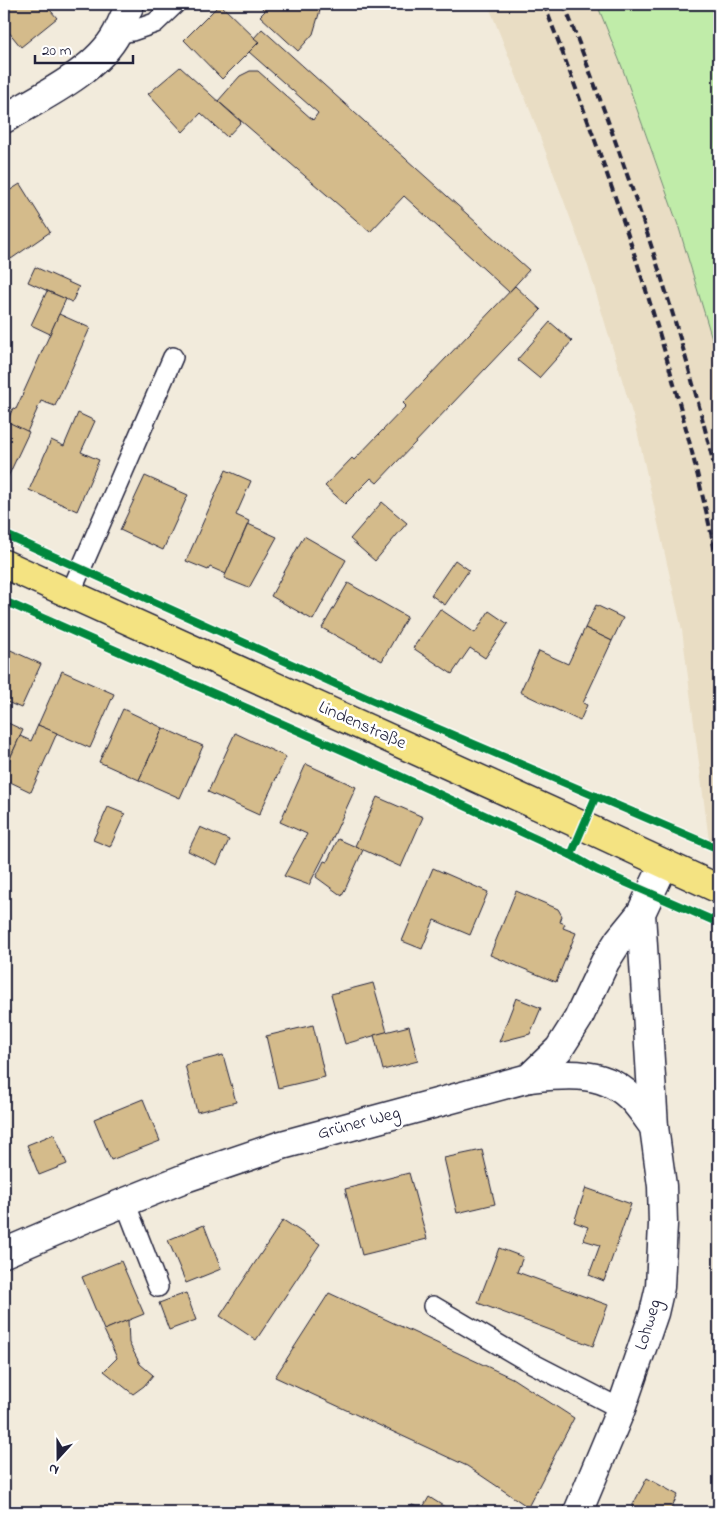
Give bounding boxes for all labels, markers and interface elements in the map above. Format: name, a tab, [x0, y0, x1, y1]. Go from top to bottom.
scale bar	[35, 32, 132, 64]
text: 20 m	[42, 40, 72, 62]
street label: Lindenstraße	[314, 695, 411, 757]
street label: Grüner Weg	[315, 1101, 403, 1148]
street label: Lohweg	[629, 1296, 670, 1354]
north arrow	[32, 1434, 82, 1484]
text: N	[46, 1457, 62, 1480]

